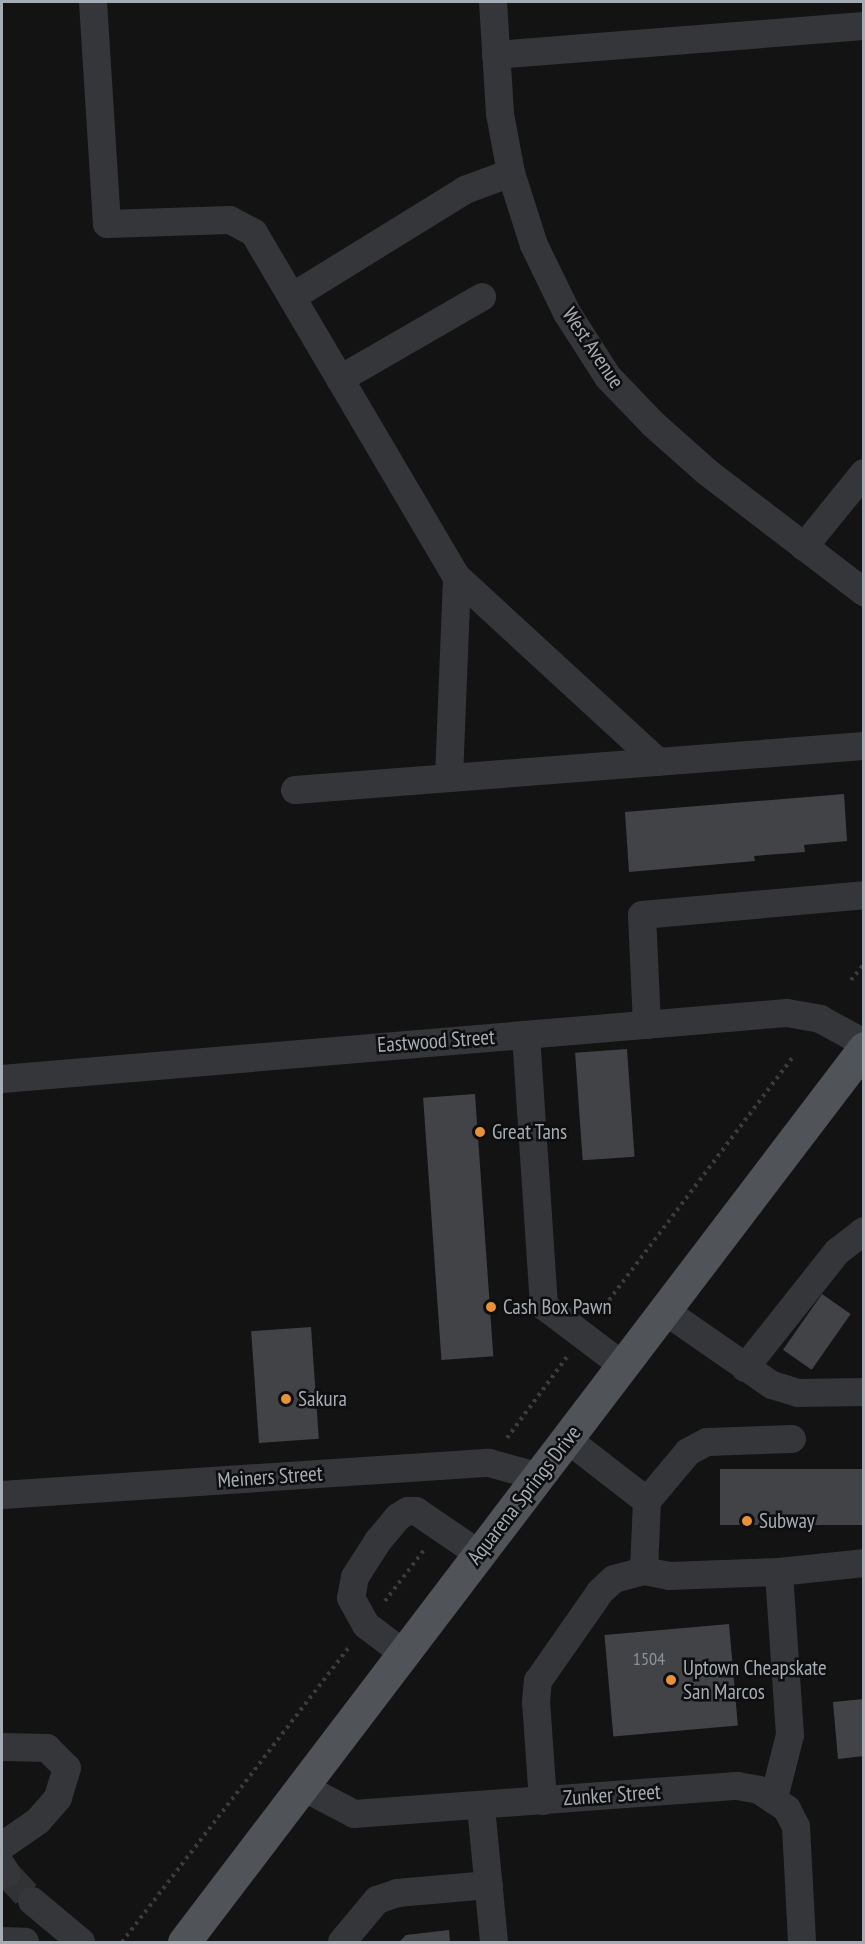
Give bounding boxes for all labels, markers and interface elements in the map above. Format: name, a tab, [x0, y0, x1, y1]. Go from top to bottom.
street label: West Avenue	[557, 303, 629, 393]
street label: Eastwood Street	[376, 1024, 496, 1058]
place label: Great Tans	[492, 1119, 568, 1145]
marker: Great Tans	[473, 1125, 487, 1139]
place label: Cash Box Pawn	[503, 1294, 612, 1320]
marker: Cash Box Pawn	[484, 1300, 498, 1314]
place label: Sakura	[298, 1386, 347, 1412]
marker: Sakura	[279, 1392, 293, 1406]
street label: Aquarena Springs Drive	[462, 1421, 586, 1569]
street label: Meiners Street	[217, 1461, 323, 1493]
place label: Subway	[759, 1508, 815, 1534]
marker: Subway	[740, 1514, 754, 1528]
house number: 1504	[633, 1648, 665, 1670]
place label: Uptown Cheapskate San Marcos	[683, 1655, 827, 1705]
marker: Uptown Cheapskate San Marcos	[664, 1673, 678, 1687]
street label: Zunker Street	[562, 1779, 662, 1811]

